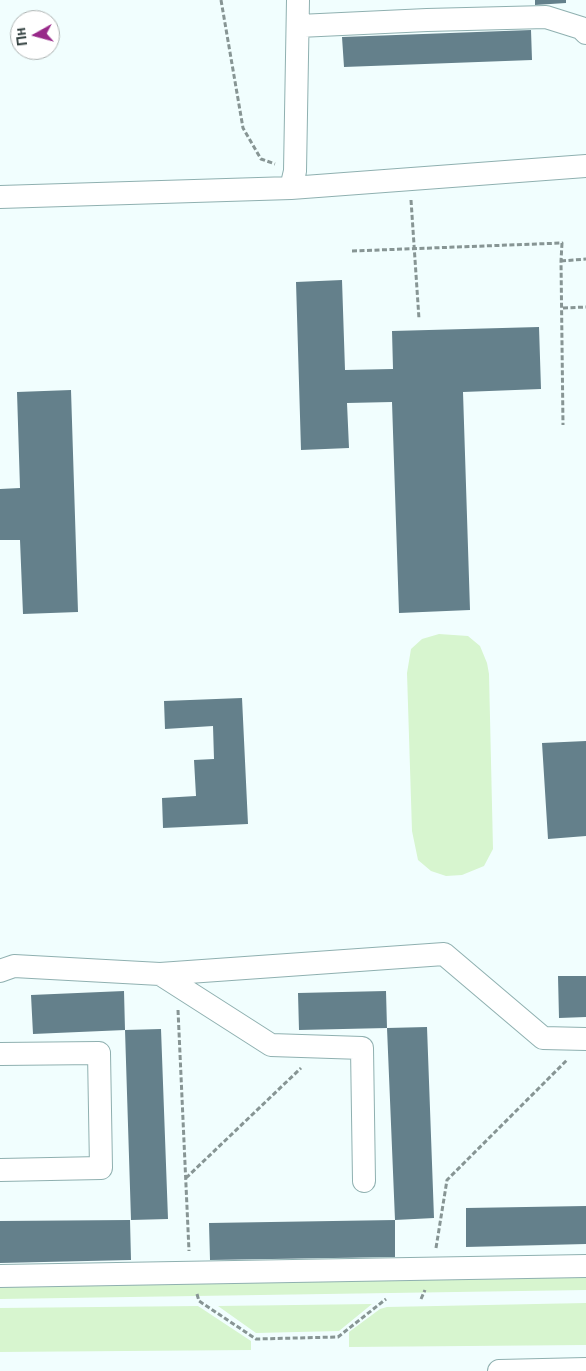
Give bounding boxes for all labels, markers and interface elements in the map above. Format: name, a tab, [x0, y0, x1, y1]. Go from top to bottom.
north arrow	[10, 10, 60, 60]
text: Пн	[12, 27, 30, 47]

